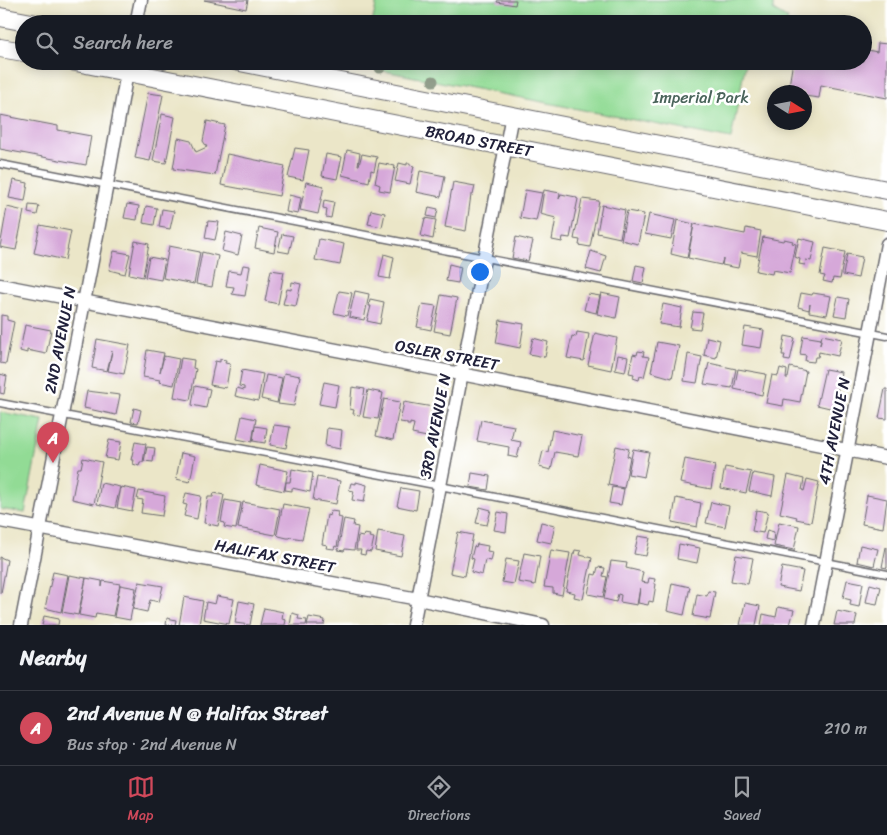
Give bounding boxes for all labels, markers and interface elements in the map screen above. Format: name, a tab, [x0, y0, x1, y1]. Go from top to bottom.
search box	[15, 15, 872, 70]
text: Search here	[73, 26, 173, 59]
icon: search	[33, 29, 61, 57]
park label: Imperial Park	[652, 83, 749, 112]
north arrow	[767, 85, 812, 130]
street label: BROAD STREET	[423, 116, 536, 166]
your location	[467, 259, 493, 285]
street label: 2ND AVENUE N	[35, 283, 85, 396]
street label: OSLER STREET	[393, 331, 502, 379]
street label: 3RD AVENUE N	[411, 370, 460, 481]
street label: 4TH AVENUE N	[809, 374, 859, 487]
pin: A	[37, 422, 69, 463]
street label: HALIFAX STREET	[212, 530, 339, 582]
text: Nearby	[20, 639, 86, 677]
text: 2nd Avenue N @ Halifax Street	[67, 697, 328, 730]
text: A	[31, 714, 41, 743]
text: 210 m	[824, 714, 867, 743]
text: Bus stop · 2nd Avenue N	[67, 730, 237, 759]
tab: Map	[127, 773, 155, 828]
tab: Directions	[408, 773, 470, 828]
tab: Saved	[724, 773, 760, 828]

